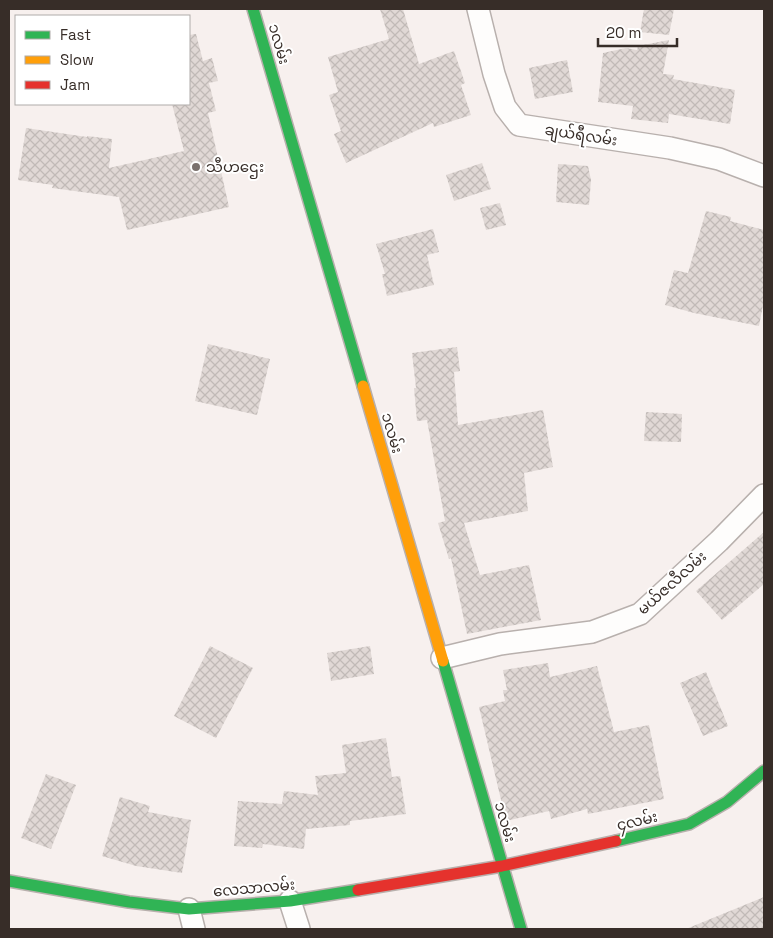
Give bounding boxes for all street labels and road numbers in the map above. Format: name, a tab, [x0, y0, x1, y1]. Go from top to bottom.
street label: ၁လမ်း	[265, 21, 294, 66]
street label: ချယ်ရီလမ်း	[543, 119, 619, 153]
street label: ၁လမ်း	[378, 410, 407, 455]
street label: မယ်ဇလီလမ်း	[633, 547, 710, 619]
street label: ၁လမ်း	[491, 799, 520, 844]
street label: ၄လမ်း	[615, 807, 660, 837]
street label: လေသာလမ်း	[212, 874, 296, 901]

